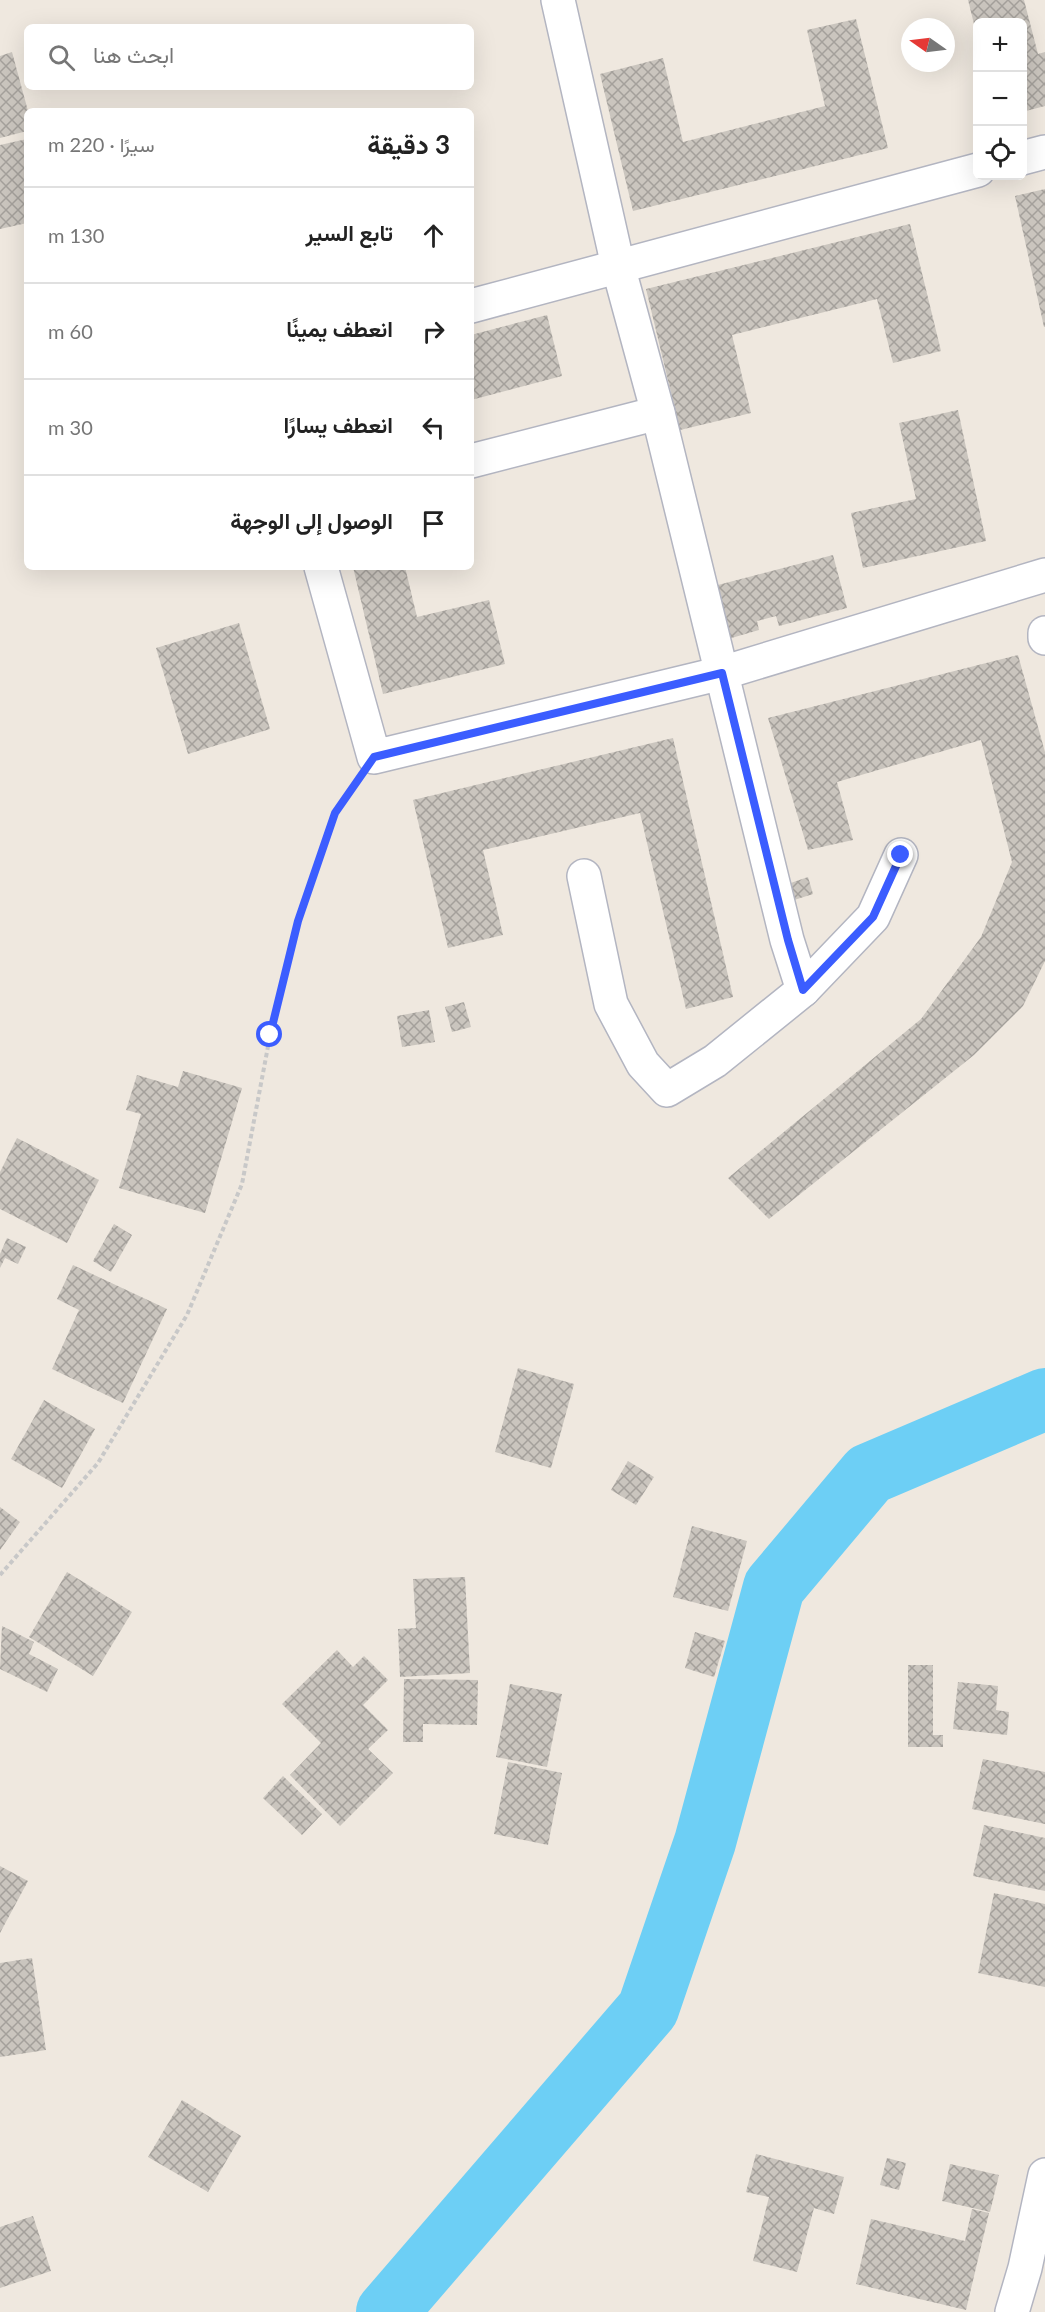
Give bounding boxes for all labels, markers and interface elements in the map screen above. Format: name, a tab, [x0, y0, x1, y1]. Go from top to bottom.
north arrow	[901, 18, 955, 72]
map controls	[973, 18, 1027, 180]
button: +	[973, 18, 1027, 72]
search box	[24, 24, 474, 90]
icon: search	[45, 41, 78, 74]
text: ابحث هنا	[93, 41, 174, 68]
button: −	[973, 72, 1027, 126]
button: locate	[973, 126, 1027, 180]
text: 3 دقيقة	[367, 128, 450, 160]
text: سيرًا · 220 m	[48, 132, 155, 156]
text: تابع السير	[306, 219, 393, 246]
icon: ahead	[417, 219, 450, 252]
text: 130 m	[48, 223, 104, 247]
text: انعطف يمينًا	[286, 315, 393, 342]
icon: right	[417, 315, 450, 348]
text: 60 m	[48, 319, 93, 343]
text: انعطف يسارًا	[284, 411, 393, 438]
icon: left	[417, 411, 450, 444]
text: 30 m	[48, 415, 93, 439]
text: الوصول إلى الوجهة	[230, 507, 393, 534]
icon: arrive	[417, 507, 450, 540]
route end	[887, 841, 913, 867]
route start	[256, 1021, 282, 1047]

